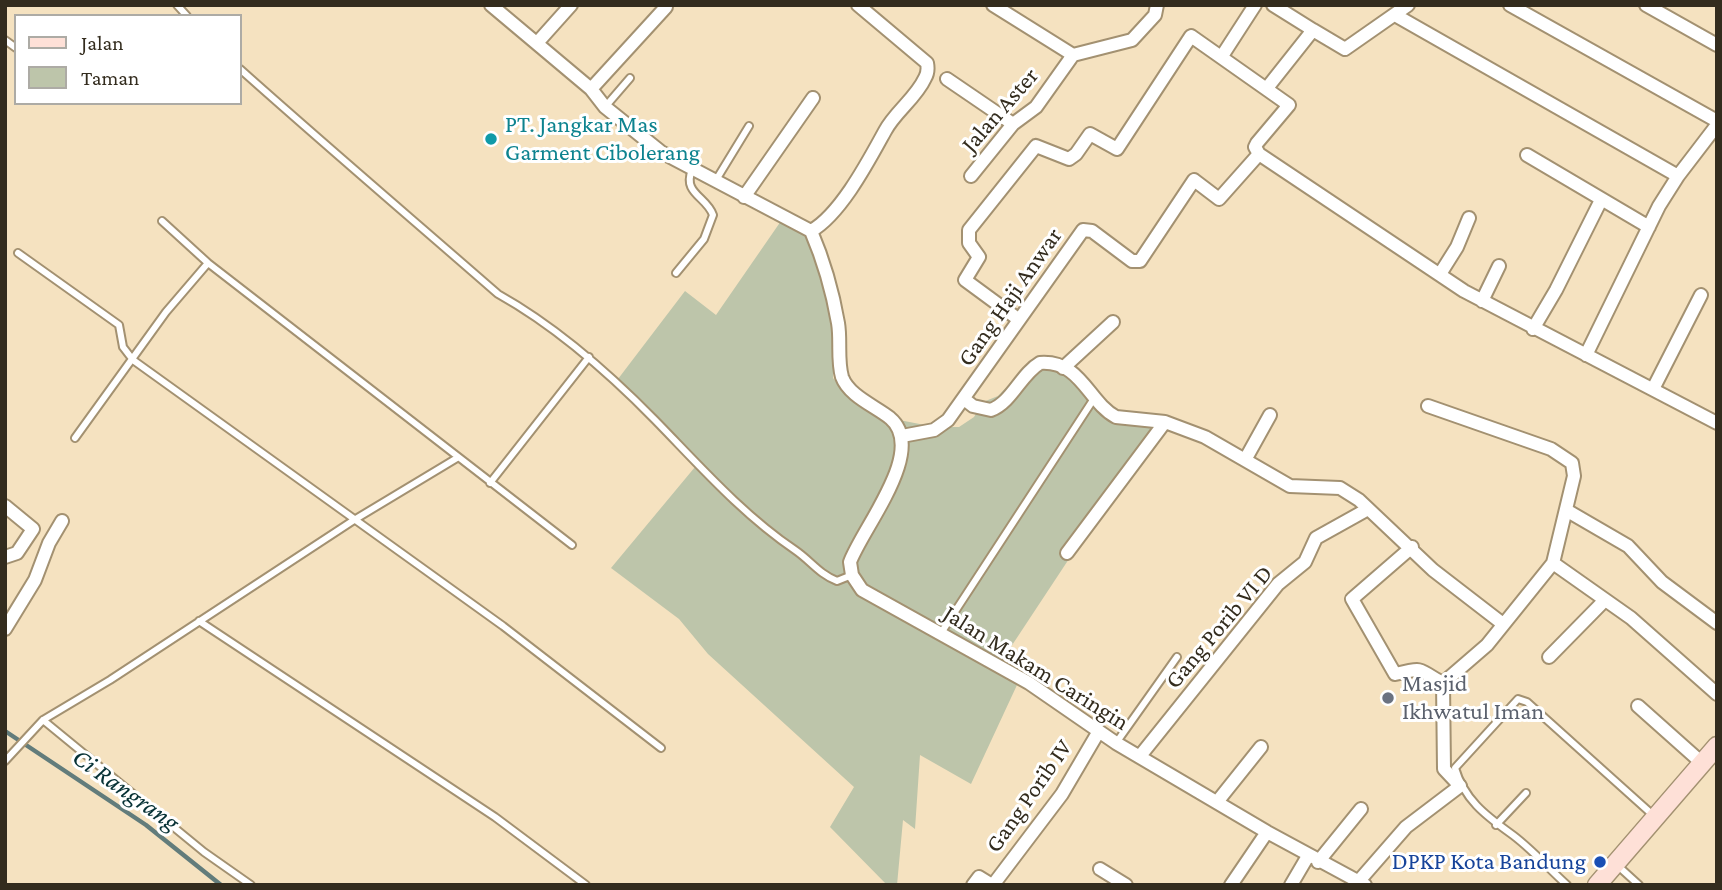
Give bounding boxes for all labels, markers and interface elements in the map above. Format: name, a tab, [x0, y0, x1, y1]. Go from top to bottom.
legend	[14, 14, 242, 105]
text: Jalan	[81, 31, 123, 55]
street label: Jalan Aster	[955, 62, 1045, 158]
text: Taman	[81, 66, 139, 90]
place label: PT. Jangkar Mas Garment Cibolerang	[505, 111, 700, 167]
marker: PT. Jangkar Mas Garment Cibolerang	[483, 131, 499, 147]
street label: Gang Haji Anwar	[952, 222, 1068, 372]
street label: Gang Porib VI D	[1159, 560, 1279, 694]
street label: Jalan Makam Caringin	[938, 599, 1134, 737]
place label: Masjid Ikhwatul Iman	[1402, 670, 1544, 726]
marker: Masjid Ikhwatul Iman	[1380, 690, 1396, 706]
street label: Gang Porib IV	[980, 734, 1078, 858]
water label: Ci Rangrang	[66, 742, 186, 838]
place label: DPKP Kota Bandung	[1392, 848, 1586, 876]
marker: DPKP Kota Bandung	[1592, 854, 1608, 870]

